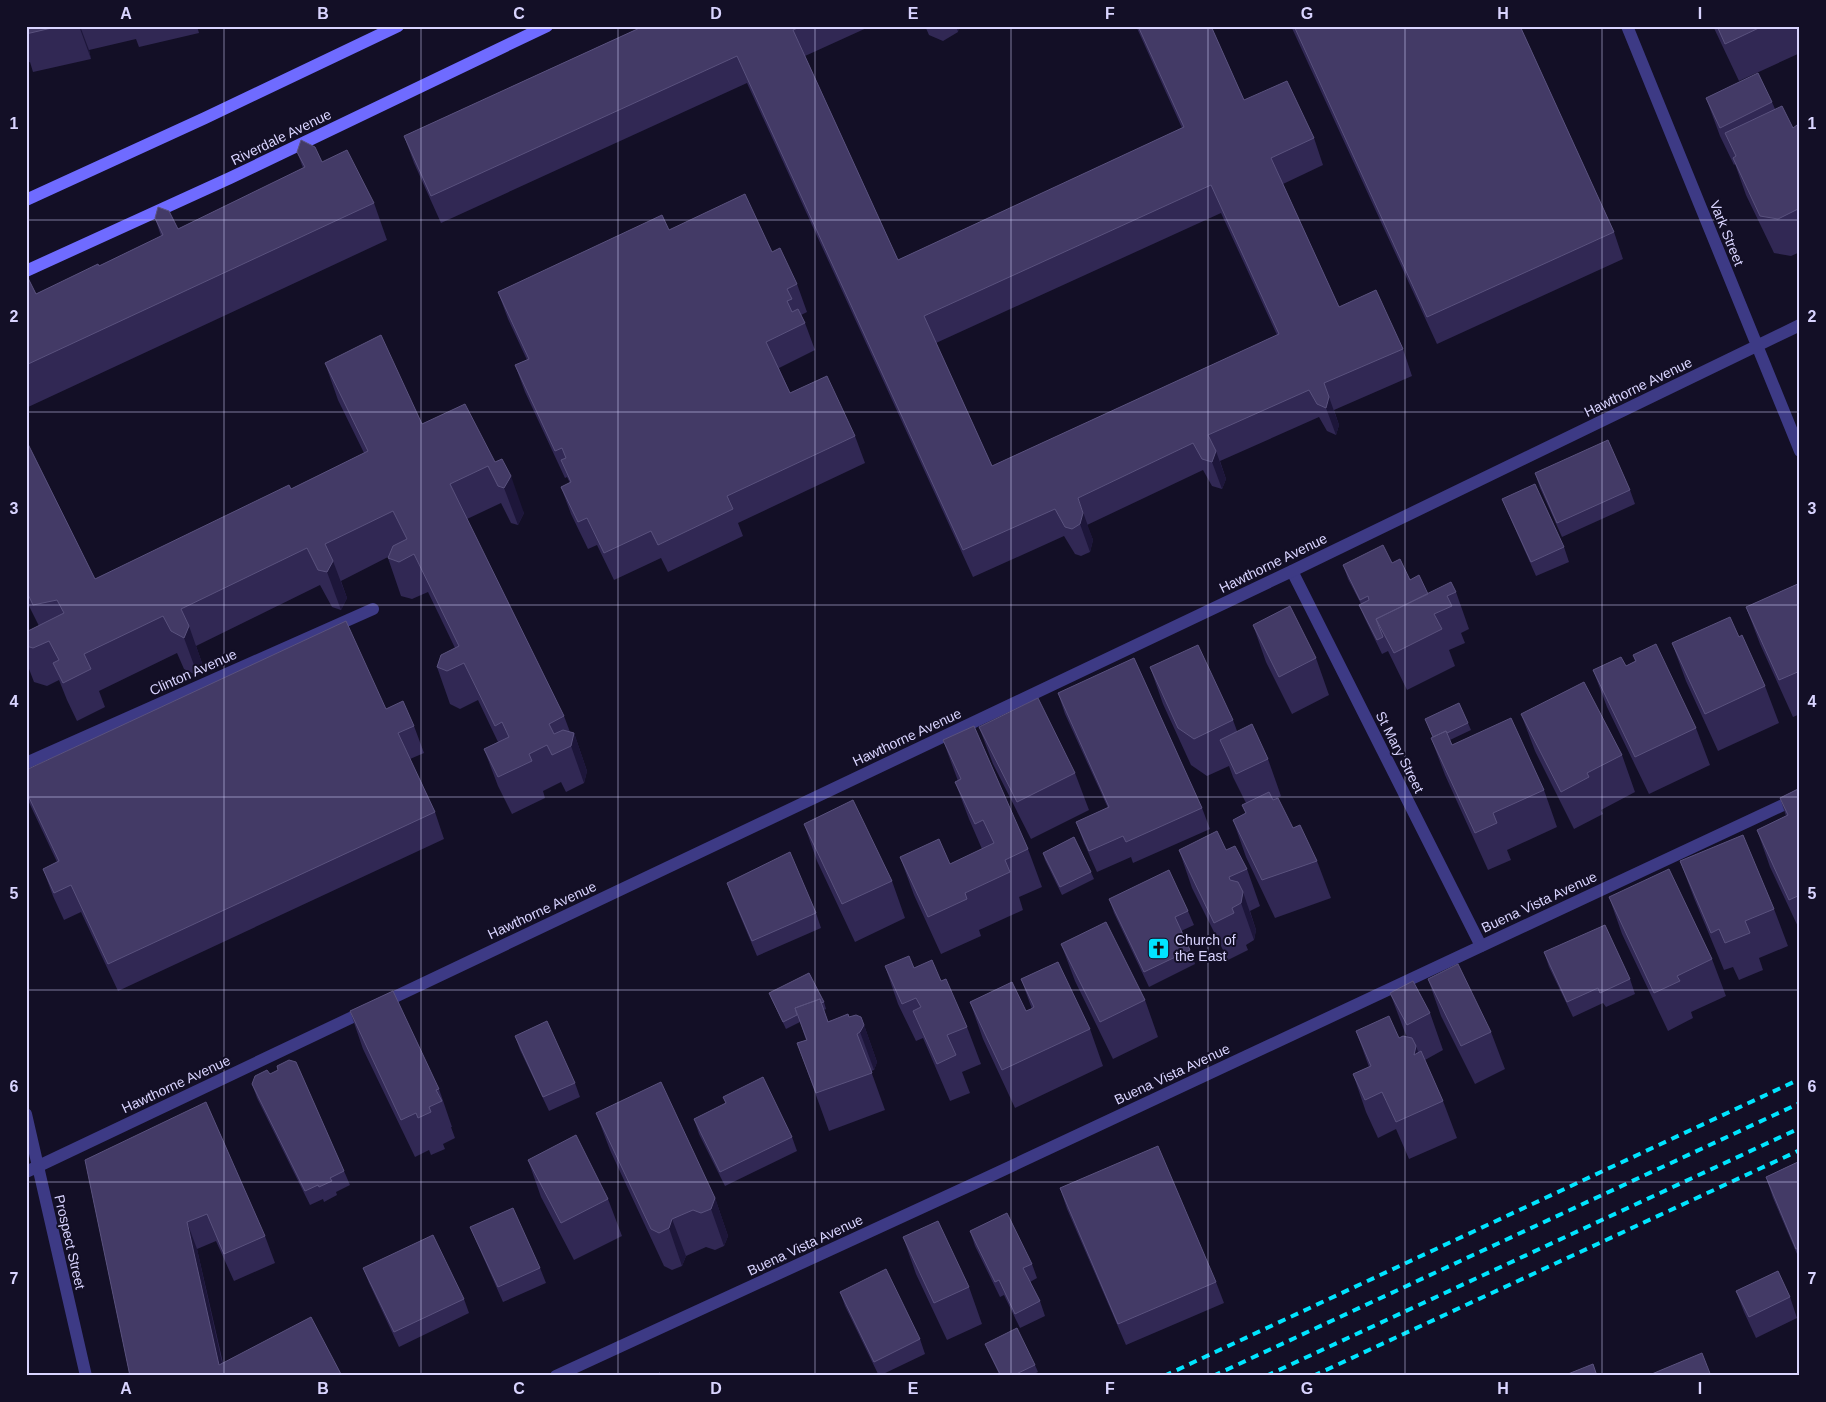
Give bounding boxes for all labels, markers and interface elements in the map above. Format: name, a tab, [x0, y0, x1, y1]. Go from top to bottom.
text: A	[120, 5, 132, 22]
text: B	[317, 5, 329, 22]
text: C	[513, 5, 525, 22]
text: D	[710, 5, 722, 22]
text: E	[908, 5, 919, 22]
text: F	[1105, 5, 1115, 22]
text: G	[1301, 5, 1313, 22]
text: H	[1497, 5, 1509, 22]
text: I	[1698, 5, 1702, 22]
street label: Riverdale Avenue	[228, 106, 334, 168]
text: 1	[10, 115, 19, 132]
text: 1	[1808, 115, 1817, 132]
street label: Vark Street	[1707, 198, 1747, 268]
text: 2	[10, 308, 19, 325]
text: 2	[1808, 308, 1817, 325]
street label: Hawthorne Avenue	[1581, 354, 1695, 420]
text: 3	[10, 500, 19, 517]
text: 3	[1808, 500, 1817, 517]
street label: Hawthorne Avenue	[1216, 530, 1330, 596]
street label: Clinton Avenue	[147, 646, 239, 698]
text: 4	[10, 693, 19, 710]
text: 4	[1808, 693, 1817, 710]
street label: Hawthorne Avenue	[850, 705, 964, 769]
street label: St Mary Street	[1373, 709, 1427, 796]
street label: Buena Vista Avenue	[1479, 868, 1599, 936]
street label: Hawthorne Avenue	[485, 878, 599, 942]
text: 5	[10, 885, 19, 902]
text: 5	[1808, 885, 1817, 902]
place label: Church of the East	[1175, 932, 1236, 964]
church icon: Church of the East	[1147, 936, 1171, 960]
street label: Buena Vista Avenue	[1112, 1040, 1232, 1108]
street label: Hawthorne Avenue	[119, 1052, 233, 1116]
text: 6	[10, 1078, 19, 1095]
text: 6	[1808, 1078, 1817, 1095]
street label: Prospect Street	[51, 1193, 89, 1291]
street label: Buena Vista Avenue	[745, 1211, 865, 1279]
text: 7	[10, 1270, 19, 1287]
text: 7	[1808, 1270, 1817, 1287]
text: A	[120, 1380, 132, 1397]
text: B	[317, 1380, 329, 1397]
text: C	[513, 1380, 525, 1397]
text: D	[710, 1380, 722, 1397]
text: E	[908, 1380, 919, 1397]
text: F	[1105, 1380, 1115, 1397]
text: G	[1301, 1380, 1313, 1397]
text: H	[1497, 1380, 1509, 1397]
text: I	[1698, 1380, 1702, 1397]

